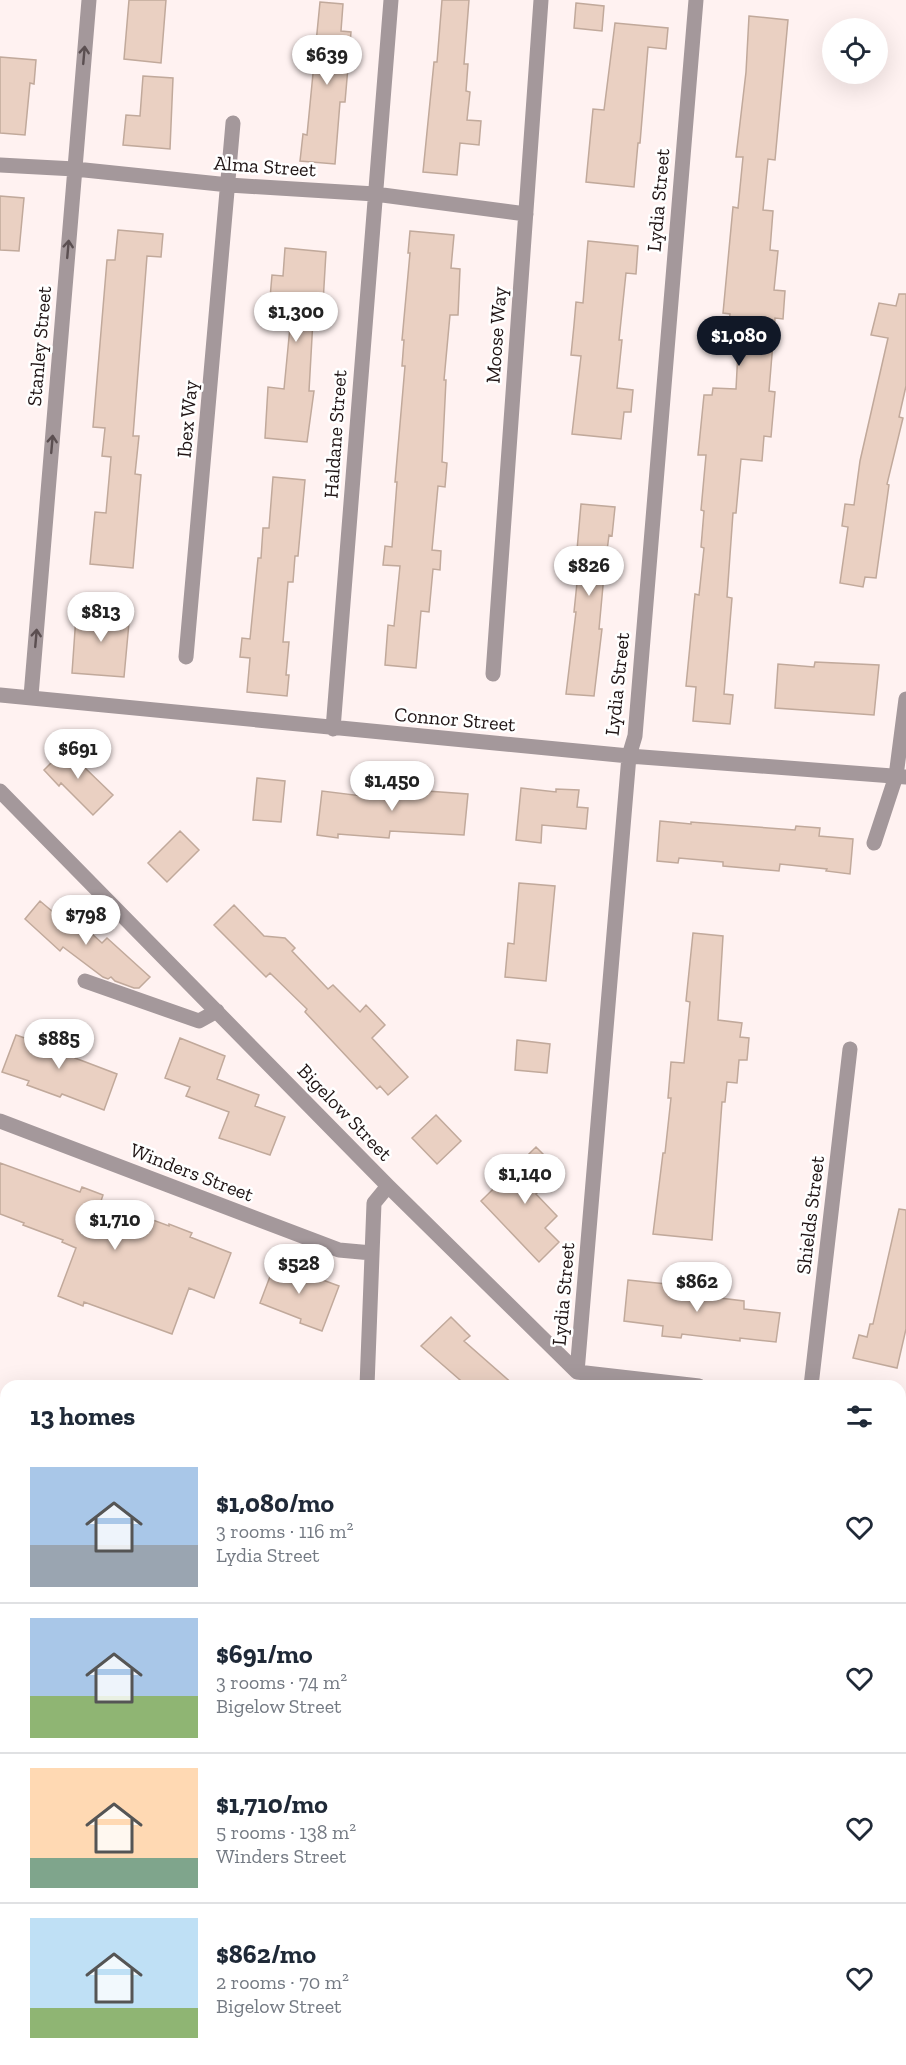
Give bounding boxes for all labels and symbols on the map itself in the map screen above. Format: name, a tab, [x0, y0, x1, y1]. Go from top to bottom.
pin: $639	[291, 35, 363, 86]
one-way arrow	[79, 46, 90, 66]
street label: Lydia Street	[642, 147, 675, 253]
street label: Alma Street	[213, 150, 318, 182]
one-way arrow	[63, 240, 74, 260]
street label: Stanley Street	[22, 284, 56, 407]
street label: Moose Way	[481, 285, 511, 384]
pin: $1,300	[247, 292, 345, 343]
pin: $1,080	[690, 316, 788, 367]
street label: Haldane Street	[319, 368, 351, 499]
street label: Ibex Way	[172, 378, 202, 459]
one-way arrow	[47, 434, 58, 454]
pin: $826	[553, 546, 625, 597]
pin: $813	[65, 592, 137, 643]
one-way arrow	[31, 629, 42, 649]
street label: Lydia Street	[600, 631, 634, 737]
street label: Connor Street	[393, 702, 517, 736]
pin: $691	[42, 729, 114, 780]
pin: $1,450	[343, 761, 441, 812]
pin: $798	[50, 895, 122, 946]
pin: $885	[23, 1019, 95, 1070]
street label: Bigelow Street	[293, 1059, 398, 1166]
street label: Winders Street	[127, 1137, 258, 1207]
pin: $1,140	[476, 1154, 574, 1205]
street label: Shields Street	[791, 1154, 829, 1276]
pin: $1,710	[66, 1200, 164, 1251]
street label: Lydia Street	[547, 1241, 580, 1347]
pin: $528	[263, 1244, 335, 1295]
pin: $862	[661, 1262, 733, 1313]

